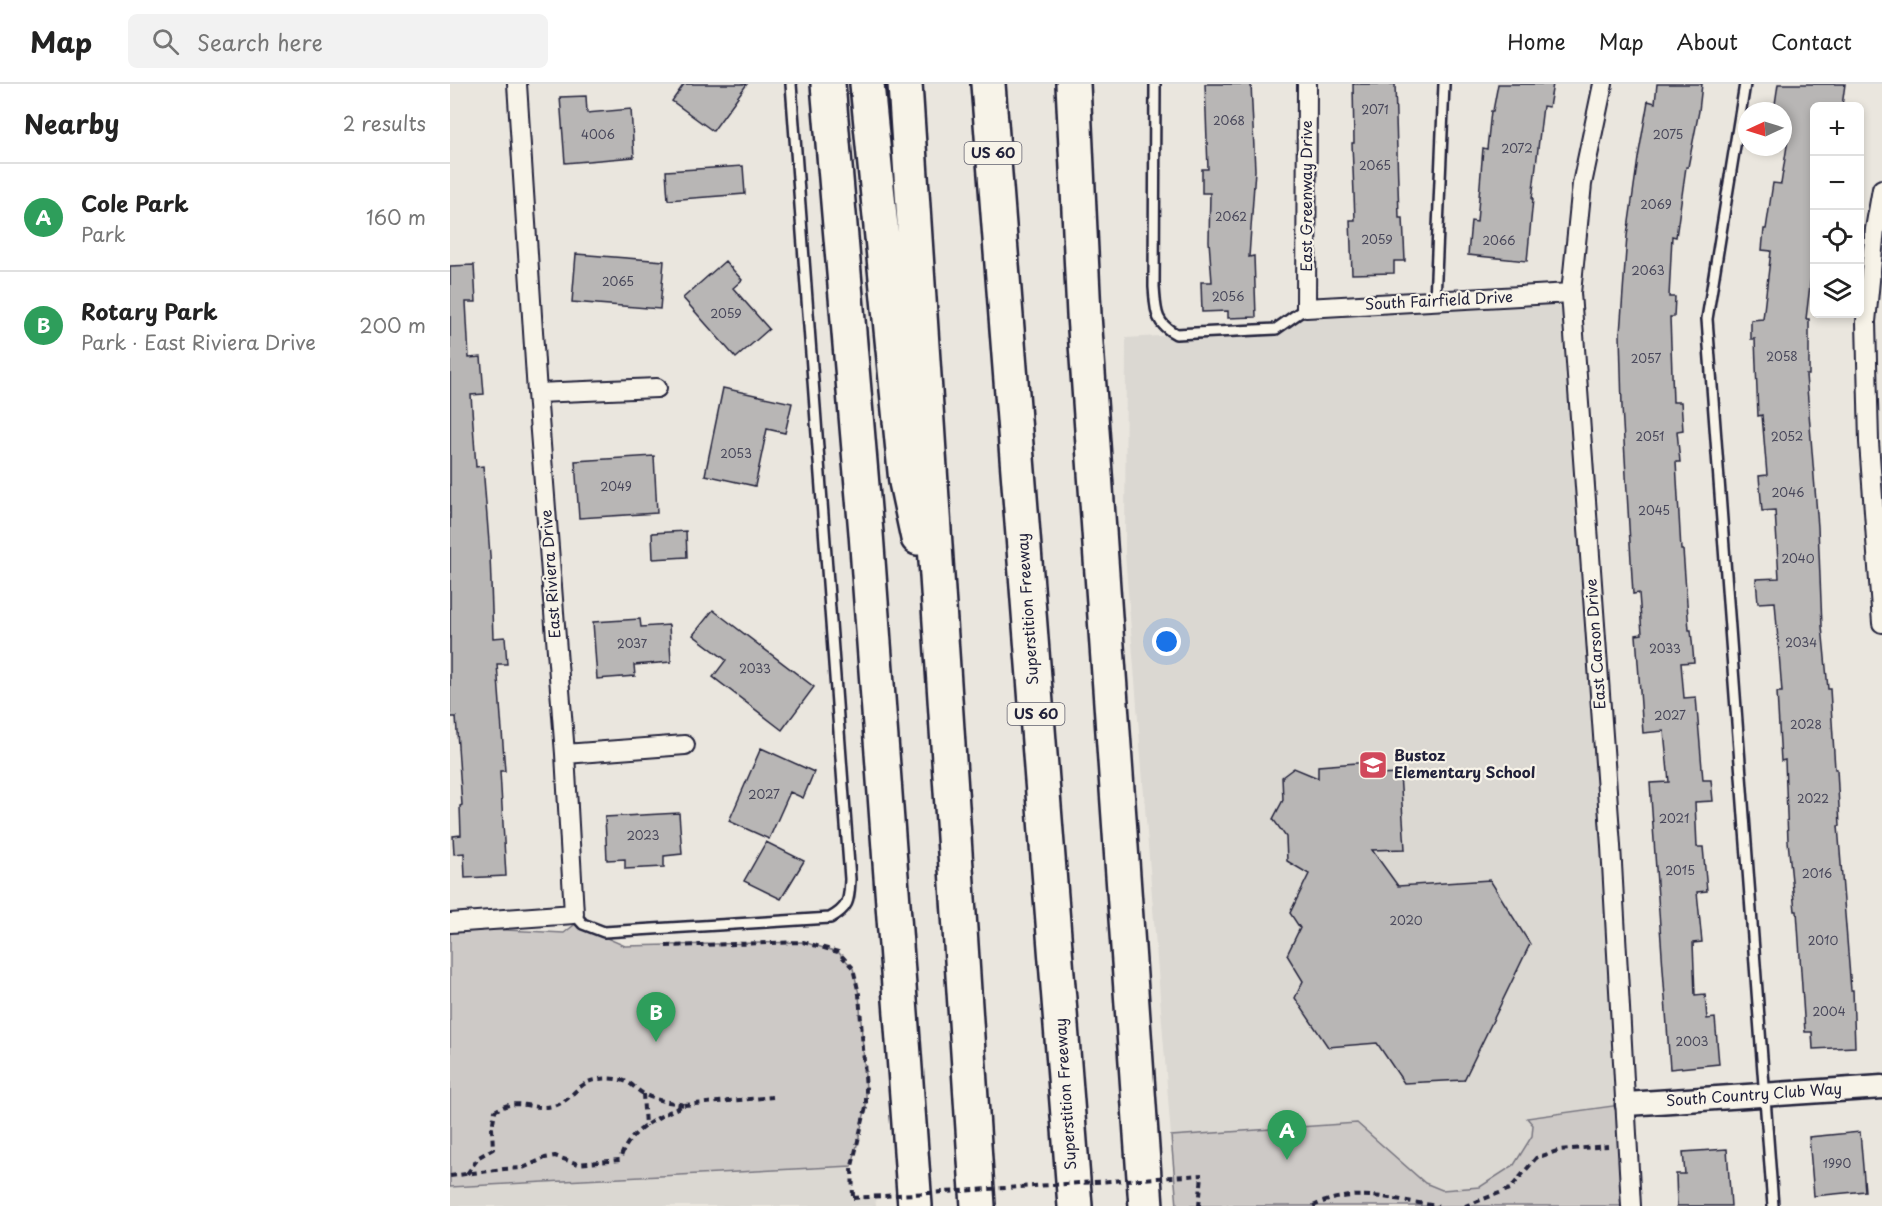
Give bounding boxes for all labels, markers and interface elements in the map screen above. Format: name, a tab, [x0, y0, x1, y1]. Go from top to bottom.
search box	[128, 14, 548, 68]
text: Map	[30, 20, 92, 63]
icon: search	[149, 25, 182, 58]
text: Search here	[197, 25, 323, 58]
text: Home	[1507, 25, 1566, 57]
text: Map	[1599, 25, 1644, 57]
text: About	[1677, 25, 1738, 57]
text: Contact	[1771, 25, 1852, 57]
house number: 2071	[1361, 100, 1389, 118]
north arrow	[1738, 102, 1792, 156]
map controls	[1810, 102, 1864, 318]
button: +	[1810, 102, 1864, 156]
text: Nearby	[24, 104, 119, 143]
text: 2 results	[343, 108, 426, 138]
house number: 2068	[1213, 111, 1245, 129]
street label: East Greenway Drive	[1294, 120, 1317, 272]
house number: 4006	[581, 125, 615, 143]
house number: 2075	[1653, 125, 1683, 143]
house number: 2072	[1501, 139, 1533, 157]
road number: US 60	[964, 142, 1022, 164]
house number: 2065	[1359, 156, 1391, 174]
button: −	[1810, 156, 1864, 210]
text: Cole Park	[81, 186, 189, 219]
house number: 2069	[1640, 195, 1672, 213]
text: A	[36, 202, 51, 232]
text: 160 m	[366, 202, 426, 232]
house number: 2062	[1215, 207, 1247, 225]
button: locate	[1810, 210, 1864, 264]
text: Park	[81, 219, 126, 249]
house number: 2059	[1361, 230, 1393, 248]
house number: 2066	[1483, 231, 1515, 249]
house number: 2063	[1631, 261, 1665, 279]
button: layers	[1810, 264, 1864, 318]
house number: 2065	[602, 272, 634, 290]
street label: South Fairfield Drive	[1364, 284, 1514, 315]
house number: 2056	[1212, 287, 1244, 305]
text: Rotary Park	[81, 294, 218, 327]
house number: 2059	[710, 304, 742, 322]
text: B	[37, 310, 50, 340]
text: 200 m	[359, 310, 426, 340]
text: Park · East Riviera Drive	[81, 327, 316, 357]
house number: 2058	[1766, 347, 1798, 365]
house number: 2057	[1631, 349, 1661, 367]
house number: 2051	[1635, 427, 1665, 445]
house number: 2052	[1771, 427, 1803, 445]
house number: 2053	[720, 444, 752, 462]
house number: 2049	[600, 477, 632, 495]
house number: 2046	[1772, 483, 1804, 501]
house number: 2045	[1638, 501, 1670, 519]
street label: East Riviera Drive	[534, 509, 565, 639]
street label: Superstition Freeway	[1010, 533, 1043, 686]
house number: 2040	[1781, 549, 1815, 567]
street label: East Carson Drive	[1578, 578, 1611, 710]
your location	[1152, 627, 1181, 656]
house number: 2034	[1785, 633, 1817, 651]
house number: 2037	[617, 634, 648, 652]
house number: 2033	[1649, 639, 1681, 657]
house number: 2033	[739, 659, 771, 677]
road number: US 60	[1008, 703, 1064, 725]
house number: 2027	[1654, 706, 1686, 724]
house number: 2028	[1790, 715, 1822, 733]
place label: Bustoz Elementary School	[1394, 743, 1535, 783]
school or university icon: Bustoz Elementary School	[1357, 749, 1389, 781]
house number: 2027	[748, 785, 780, 803]
house number: 2022	[1797, 789, 1829, 807]
house number: 2021	[1659, 809, 1689, 827]
house number: 2023	[626, 826, 660, 844]
house number: 2015	[1665, 861, 1695, 879]
house number: 2016	[1802, 864, 1832, 882]
house number: 2020	[1389, 911, 1423, 929]
house number: 2010	[1808, 931, 1838, 949]
pin: B	[636, 992, 676, 1042]
house number: 2004	[1812, 1002, 1846, 1020]
street label: Superstition Freeway	[1048, 1018, 1081, 1171]
house number: 2003	[1676, 1032, 1709, 1050]
street label: South Country Club Way	[1665, 1076, 1843, 1111]
pin: A	[1268, 1110, 1306, 1160]
house number: 1990	[1823, 1154, 1851, 1172]

